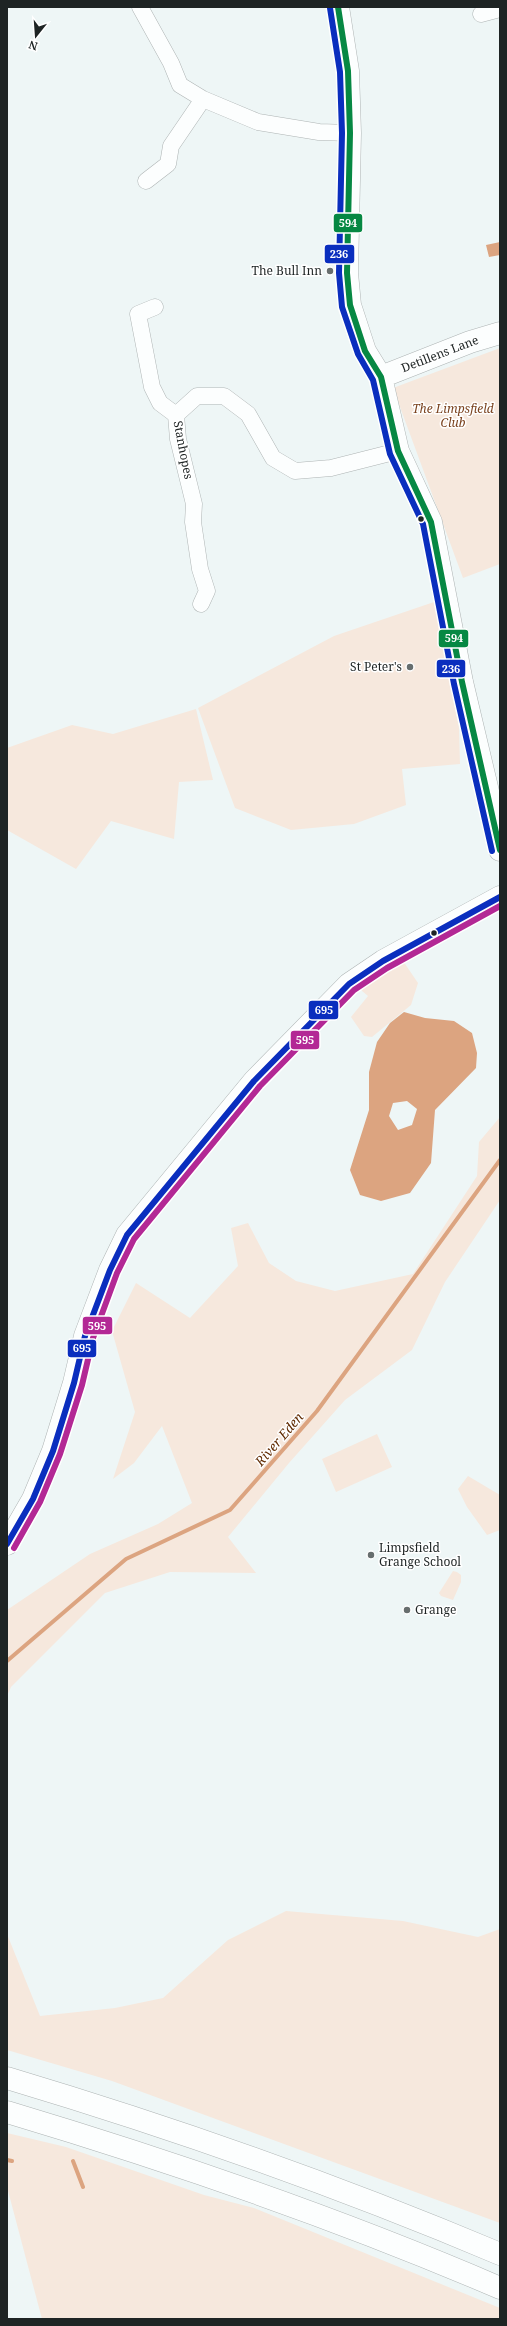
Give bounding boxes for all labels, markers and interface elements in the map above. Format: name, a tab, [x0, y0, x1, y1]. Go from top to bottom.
north arrow	[16, 16, 56, 56]
text: N	[26, 38, 39, 54]
line badge: 594	[333, 213, 363, 233]
text: 594	[339, 215, 357, 230]
line badge: 236	[324, 244, 355, 264]
text: 236	[330, 246, 348, 261]
place label: The Bull Inn	[252, 262, 322, 279]
marker: The Bull Inn	[325, 266, 335, 276]
street label: Detillens Lane	[399, 331, 481, 376]
park label: The Limpsfield Club	[412, 400, 494, 431]
street label: Stanhopes	[170, 419, 197, 480]
unlabelled marker	[416, 514, 426, 524]
line badge: 594	[438, 629, 469, 648]
text: 594	[445, 630, 463, 645]
place label: St Peter's	[350, 658, 402, 675]
line badge: 236	[436, 659, 466, 678]
text: 236	[442, 661, 460, 676]
marker: St Peter's	[405, 662, 415, 672]
unlabelled marker	[429, 928, 439, 938]
line badge: 695	[308, 1000, 339, 1020]
text: 695	[315, 1002, 333, 1017]
line badge: 595	[290, 1030, 320, 1050]
text: 595	[296, 1032, 314, 1047]
line badge: 595	[82, 1316, 113, 1335]
text: 595	[88, 1318, 106, 1333]
line badge: 695	[67, 1339, 97, 1358]
text: 695	[73, 1340, 91, 1355]
water label: River Eden	[250, 1408, 307, 1470]
place label: Limpsfield Grange School	[379, 1539, 461, 1570]
marker: Limpsfield Grange School	[366, 1550, 376, 1560]
place label: Grange	[415, 1601, 456, 1618]
marker: Grange	[402, 1605, 412, 1615]

